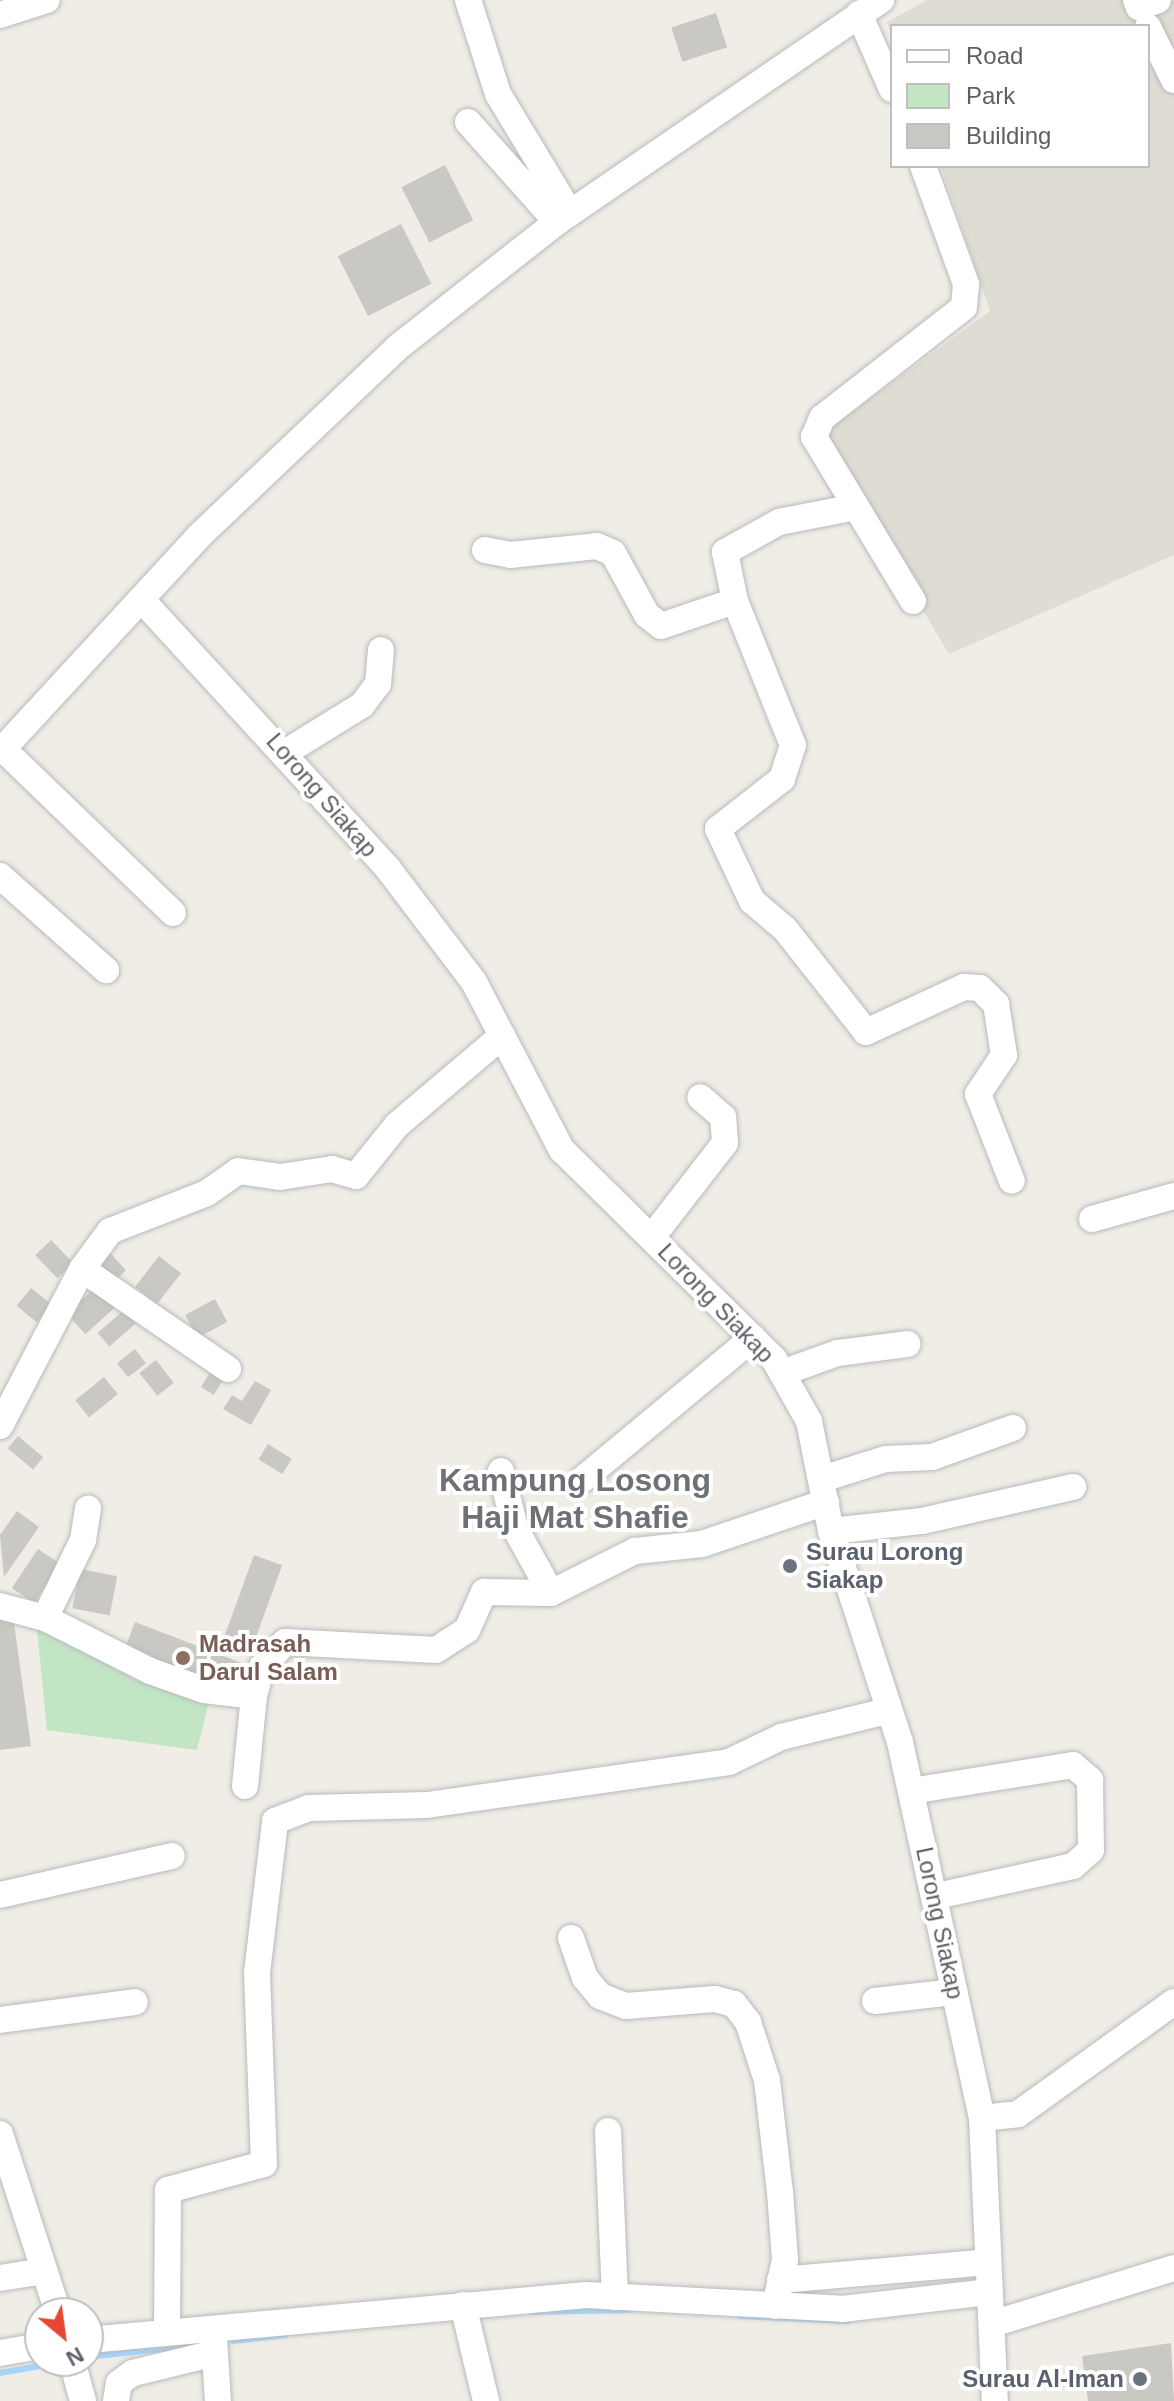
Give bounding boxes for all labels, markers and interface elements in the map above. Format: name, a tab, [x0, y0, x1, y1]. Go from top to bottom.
legend	[890, 24, 1150, 168]
text: Road	[966, 42, 1023, 69]
text: Park	[966, 82, 1015, 109]
text: Building	[966, 122, 1051, 149]
street label: Lorong Siakap	[260, 727, 384, 863]
street label: Lorong Siakap	[652, 1237, 780, 1369]
district label: Kampung Losong Haji Mat Shafie	[439, 1462, 711, 1537]
place label: Surau Lorong Siakap	[806, 1538, 963, 1594]
marker: Surau Lorong Siakap	[781, 1557, 799, 1575]
place label: Madrasah Darul Salam	[199, 1630, 338, 1686]
marker: Madrasah Darul Salam	[174, 1649, 192, 1667]
street label: Lorong Siakap	[910, 1844, 970, 2002]
north arrow	[24, 2297, 104, 2377]
text: N	[62, 2342, 88, 2371]
place label: Surau Al-Iman	[961, 2365, 1124, 2393]
marker: Surau Al-Iman	[1131, 2370, 1149, 2388]

